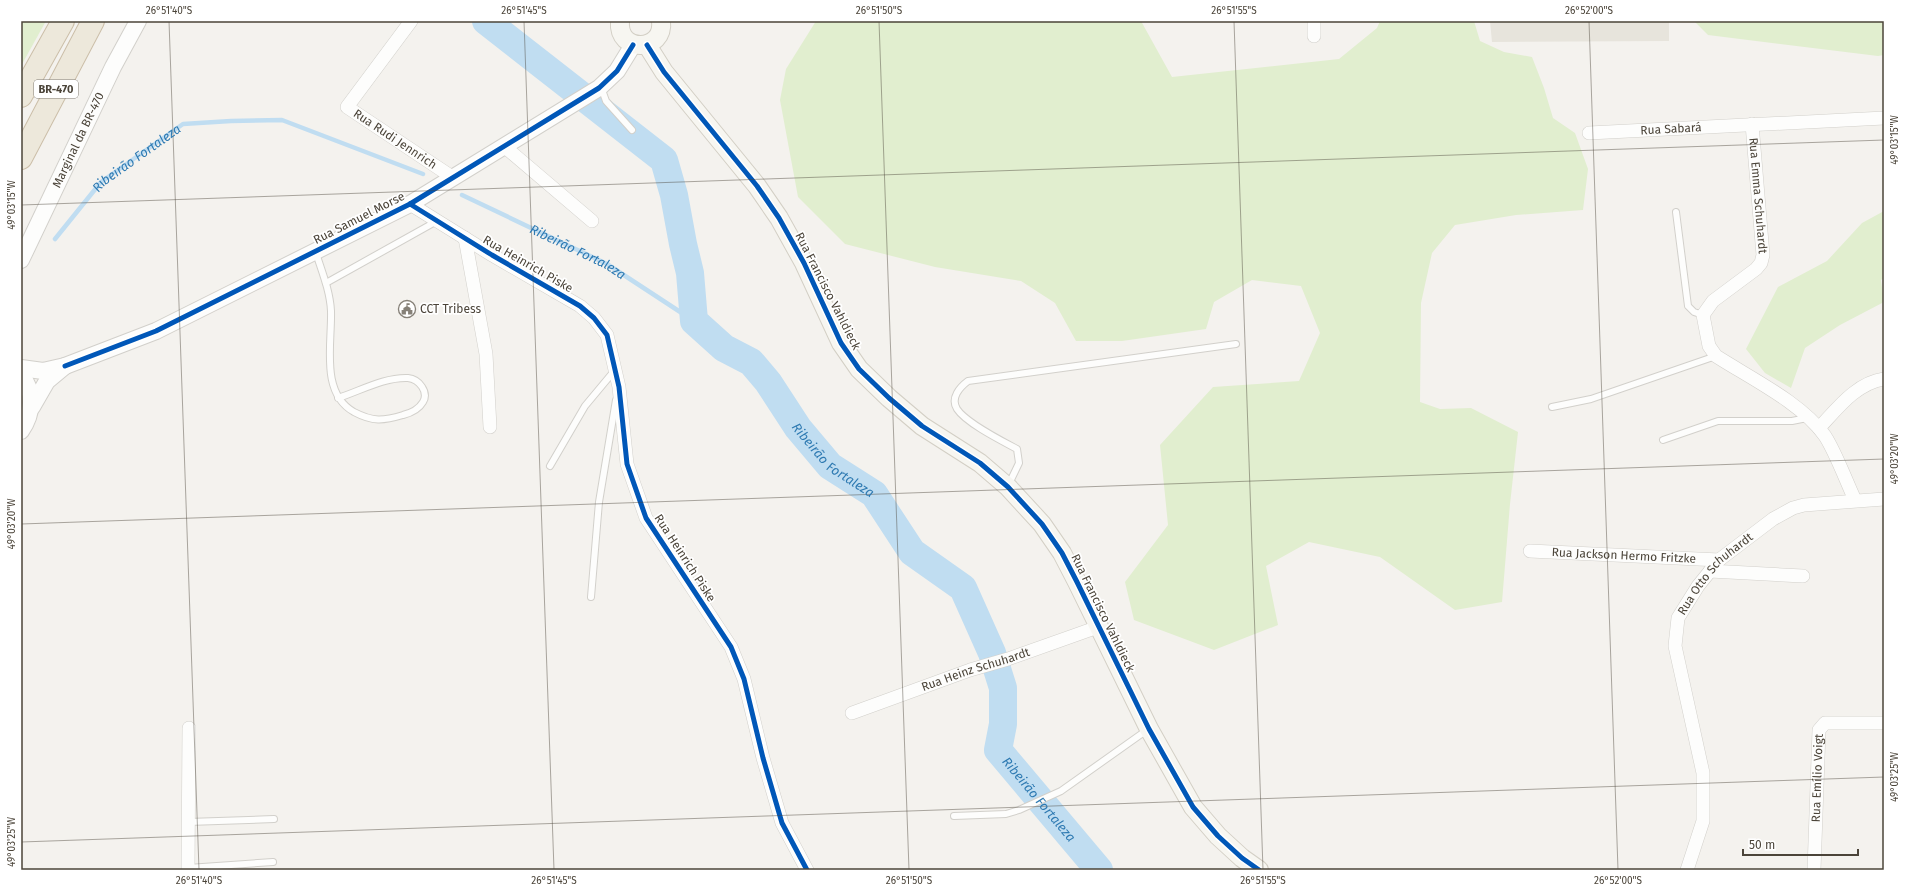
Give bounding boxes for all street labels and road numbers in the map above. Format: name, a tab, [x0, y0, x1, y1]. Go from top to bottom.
road number: BR-470	[34, 80, 78, 98]
street label: Marginal da BR-470	[50, 90, 107, 190]
street label: Rua Rudi Jennrich	[351, 106, 439, 172]
street label: Rua Sabará	[1640, 120, 1702, 137]
street label: Rua Emma Schuhardt	[1746, 137, 1770, 255]
street label: Rua Samuel Morse	[311, 189, 407, 247]
street label: Rua Francisco Vahldieck	[792, 230, 864, 353]
street label: Rua Heinrich Piske	[481, 233, 575, 295]
street label: Rua Heinrich Piske	[651, 512, 719, 604]
street label: Rua Otto Schuhardt	[1675, 530, 1756, 618]
street label: Rua Jackson Hermo Fritzke	[1551, 545, 1696, 566]
street label: Rua Francisco Vahldieck	[1068, 552, 1138, 675]
street label: Rua Heinz Schuhardt	[919, 645, 1032, 694]
street label: Rua Emílio Voigt	[1809, 733, 1826, 823]

